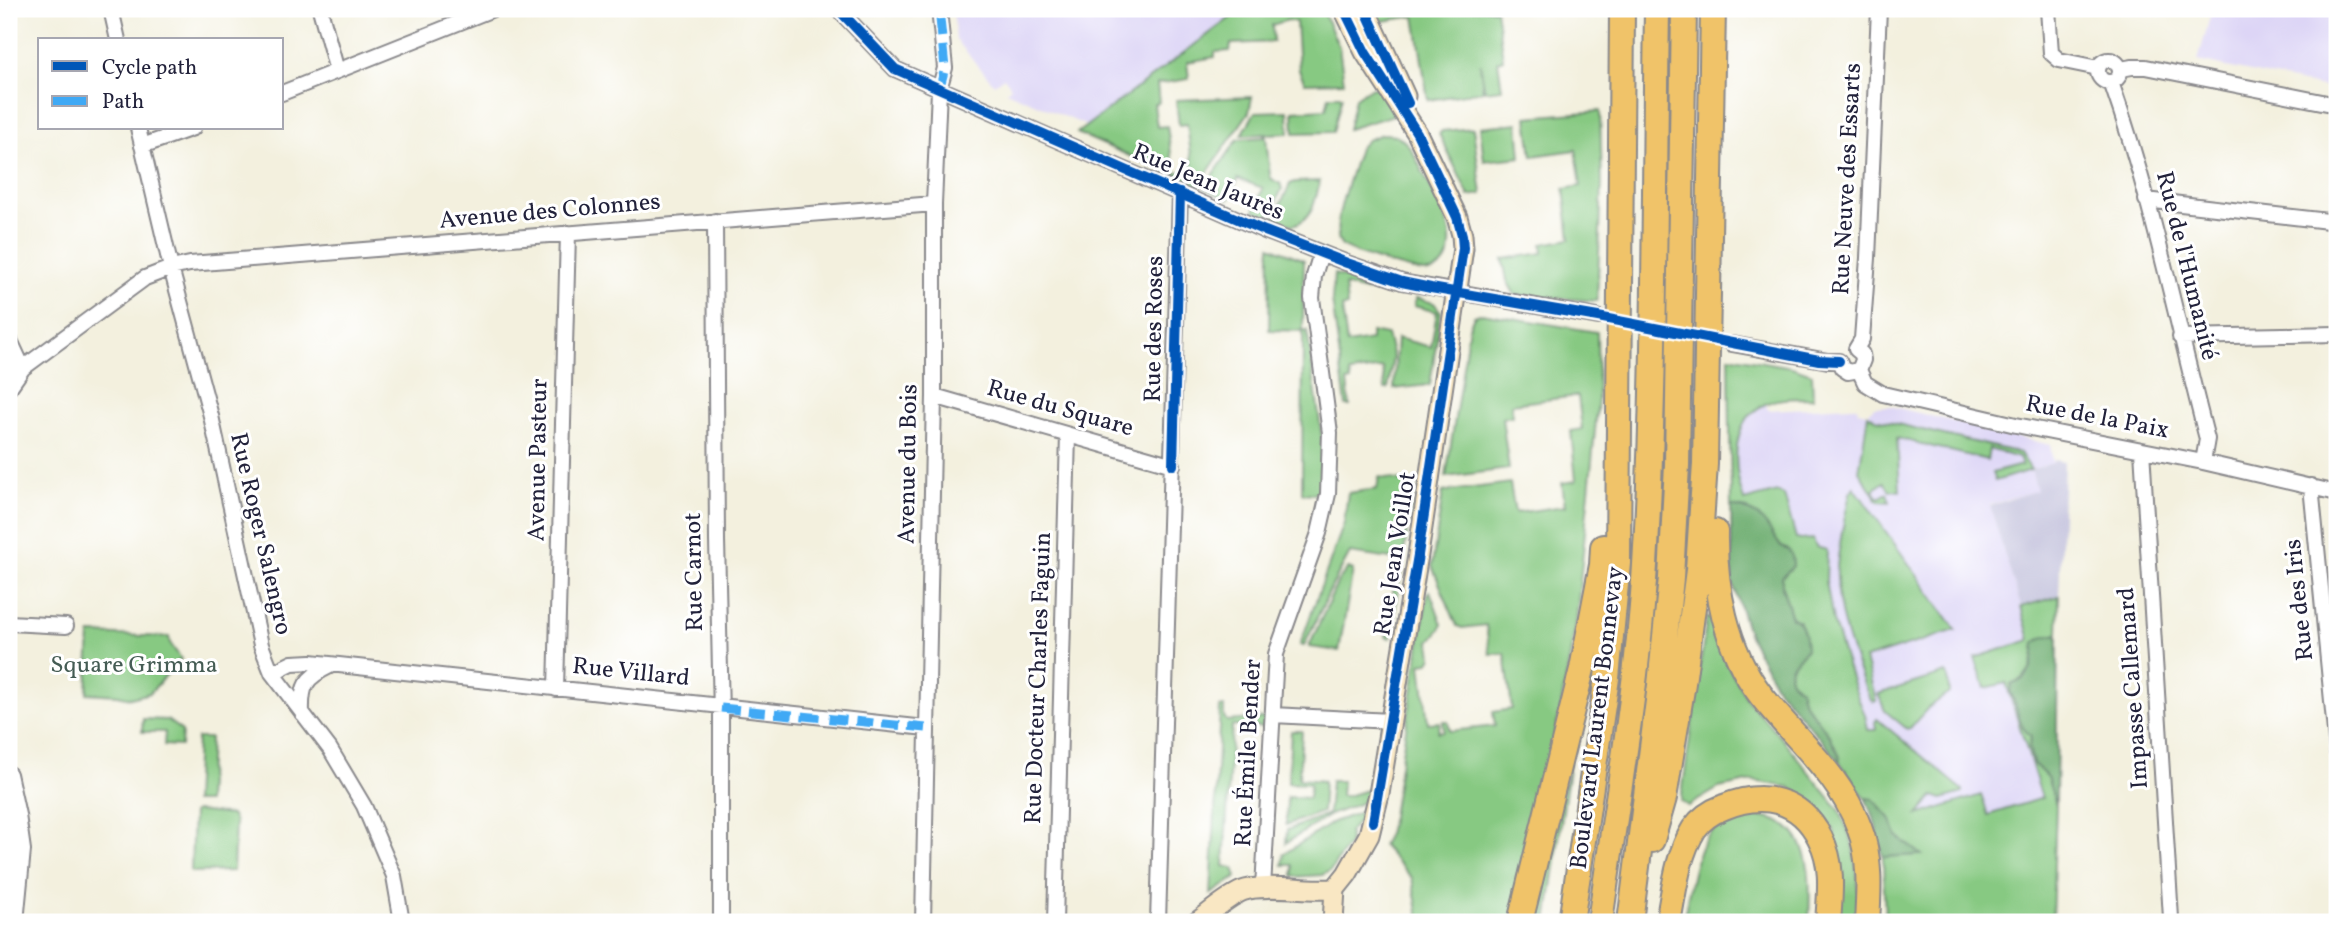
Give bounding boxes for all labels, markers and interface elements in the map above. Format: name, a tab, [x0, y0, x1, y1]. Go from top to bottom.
legend	[38, 38, 284, 130]
text: Cycle path	[102, 54, 197, 83]
street label: Rue Neuve des Essarts	[1825, 62, 1871, 296]
text: Path	[102, 88, 144, 117]
street label: Rue Jean Jaurès	[1127, 136, 1289, 230]
street label: Rue de l'Humanité	[2146, 168, 2226, 364]
street label: Avenue des Colonnes	[438, 185, 662, 239]
street label: Rue des Roses	[1137, 255, 1173, 403]
street label: Rue du Square	[983, 372, 1137, 446]
street label: Avenue Pasteur	[521, 378, 557, 542]
street label: Avenue du Bois	[891, 384, 927, 544]
street label: Rue de la Paix	[2022, 387, 2172, 449]
street label: Rue Roger Salengro	[220, 430, 300, 638]
street label: Rue Jean Voillot	[1366, 470, 1426, 638]
street label: Rue Carnot	[677, 512, 713, 632]
street label: Rue Docteur Charles Faguin	[1017, 531, 1061, 825]
street label: Rue des Iris	[2277, 537, 2323, 663]
street label: Boulevard Laurent Bonnevay	[1563, 565, 1633, 871]
street label: Impasse Callemard	[2110, 586, 2158, 790]
park label: Square Grimma	[50, 649, 218, 683]
street label: Rue Villard	[571, 650, 691, 696]
street label: Rue Émile Bender	[1227, 658, 1271, 848]

